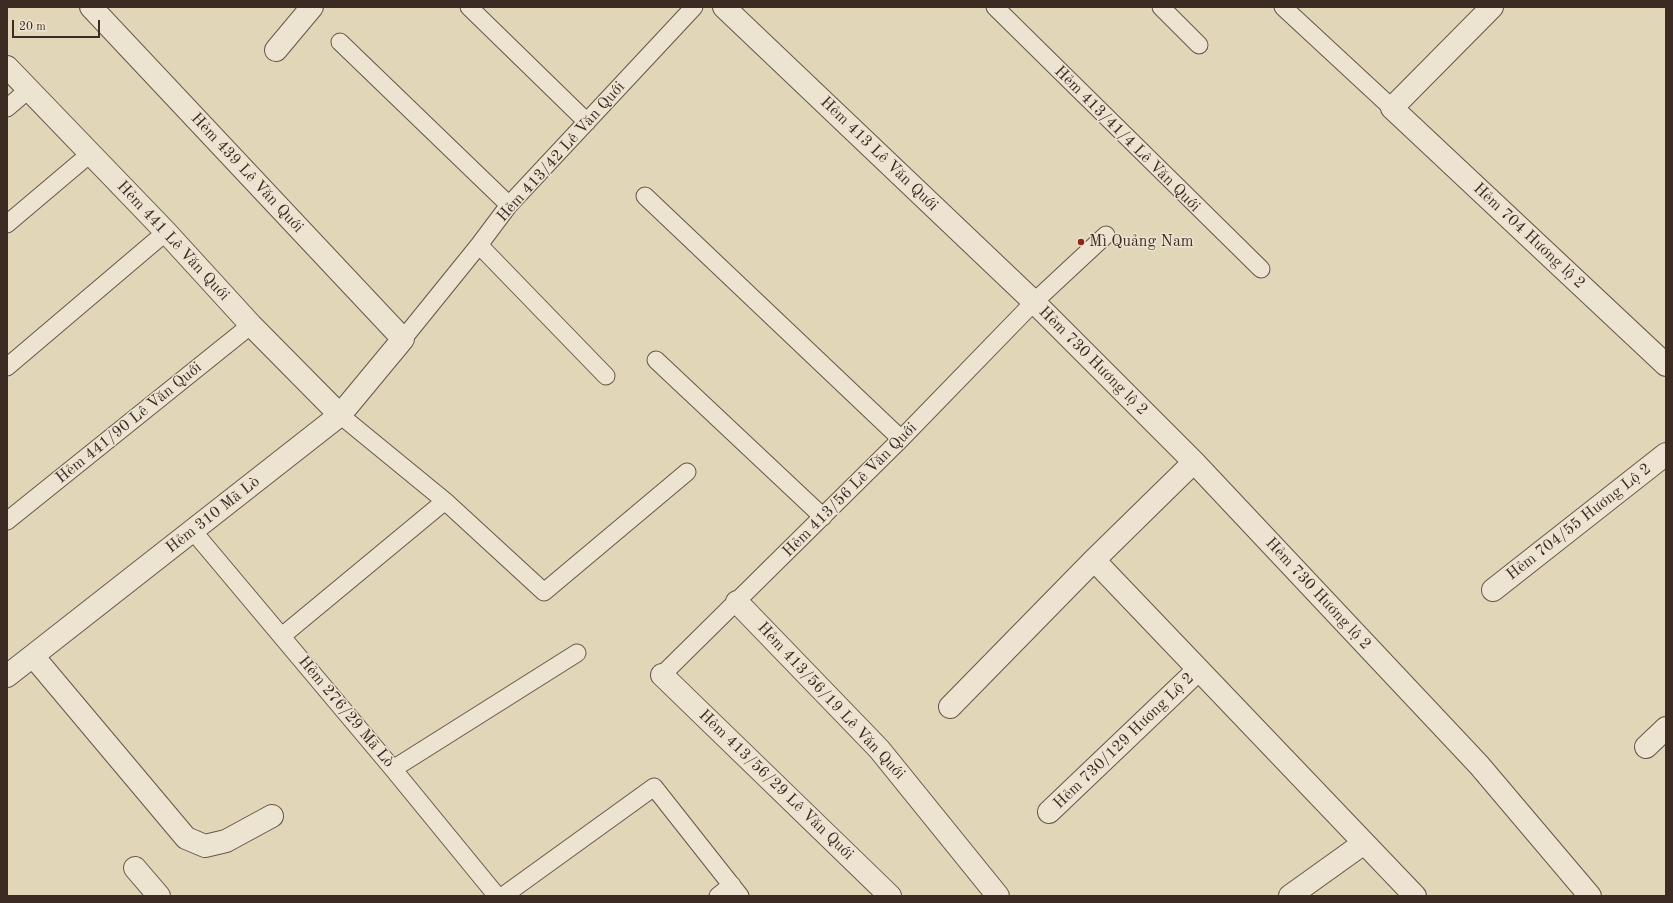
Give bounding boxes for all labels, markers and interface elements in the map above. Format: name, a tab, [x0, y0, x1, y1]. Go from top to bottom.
scale bar	[14, 12, 102, 38]
text: 20 m	[19, 21, 46, 33]
street label: Hẻm 413/41/4 Lê Văn Quới	[1050, 62, 1204, 216]
street label: Hẻm 413/42 Lê Văn Quới	[493, 78, 629, 226]
street label: Hẻm 413 Lê Văn Quới	[816, 93, 942, 215]
street label: Hẻm 439 Lê Văn Quới	[187, 109, 307, 237]
street label: Hẻm 441 Lê Văn Quới	[113, 177, 233, 305]
street label: Hẻm 704 Hương lộ 2	[1469, 179, 1589, 293]
place label: Mì Quảng Nam	[1089, 232, 1194, 252]
marker: Mì Quảng Nam	[1076, 237, 1086, 247]
street label: Hẻm 730 Hương lộ 2	[1034, 302, 1152, 420]
street label: Hẻm 441/90 Lê Văn Quới	[52, 358, 206, 488]
street label: Hẻm 413/56 Lê Văn Quới	[779, 419, 921, 561]
street label: Hẻm 704/55 Hương Lộ 2	[1503, 459, 1655, 585]
street label: Hẻm 310 Mã Lò	[162, 472, 264, 558]
street label: Hẻm 730 Hương lộ 2	[1261, 534, 1375, 654]
street label: Hẻm 413/56/19 Lê Văn Quới	[753, 618, 909, 784]
street label: Hẻm 276/29 Mã Lò	[294, 652, 398, 772]
street label: Hẻm 730/129 Hương Lộ 2	[1050, 669, 1198, 813]
street label: Hẻm 413/56/29 Lê Văn Quới	[695, 706, 857, 864]

